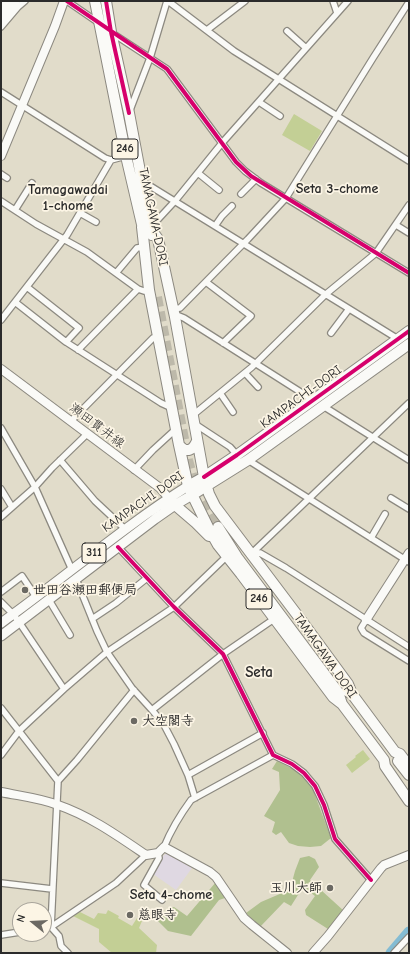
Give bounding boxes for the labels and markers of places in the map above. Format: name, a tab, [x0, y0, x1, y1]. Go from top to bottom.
place label: 世田谷瀬田郵便局	[33, 582, 137, 598]
marker: 世田谷瀬田郵便局	[20, 585, 30, 595]
place label: 大空閣寺	[142, 713, 194, 729]
marker: 大空閣寺	[129, 716, 139, 726]
place label: 玉川大師	[270, 880, 322, 896]
marker: 玉川大師	[325, 883, 335, 893]
place label: 慈眼寺	[138, 907, 177, 923]
marker: 慈眼寺	[125, 910, 135, 920]

